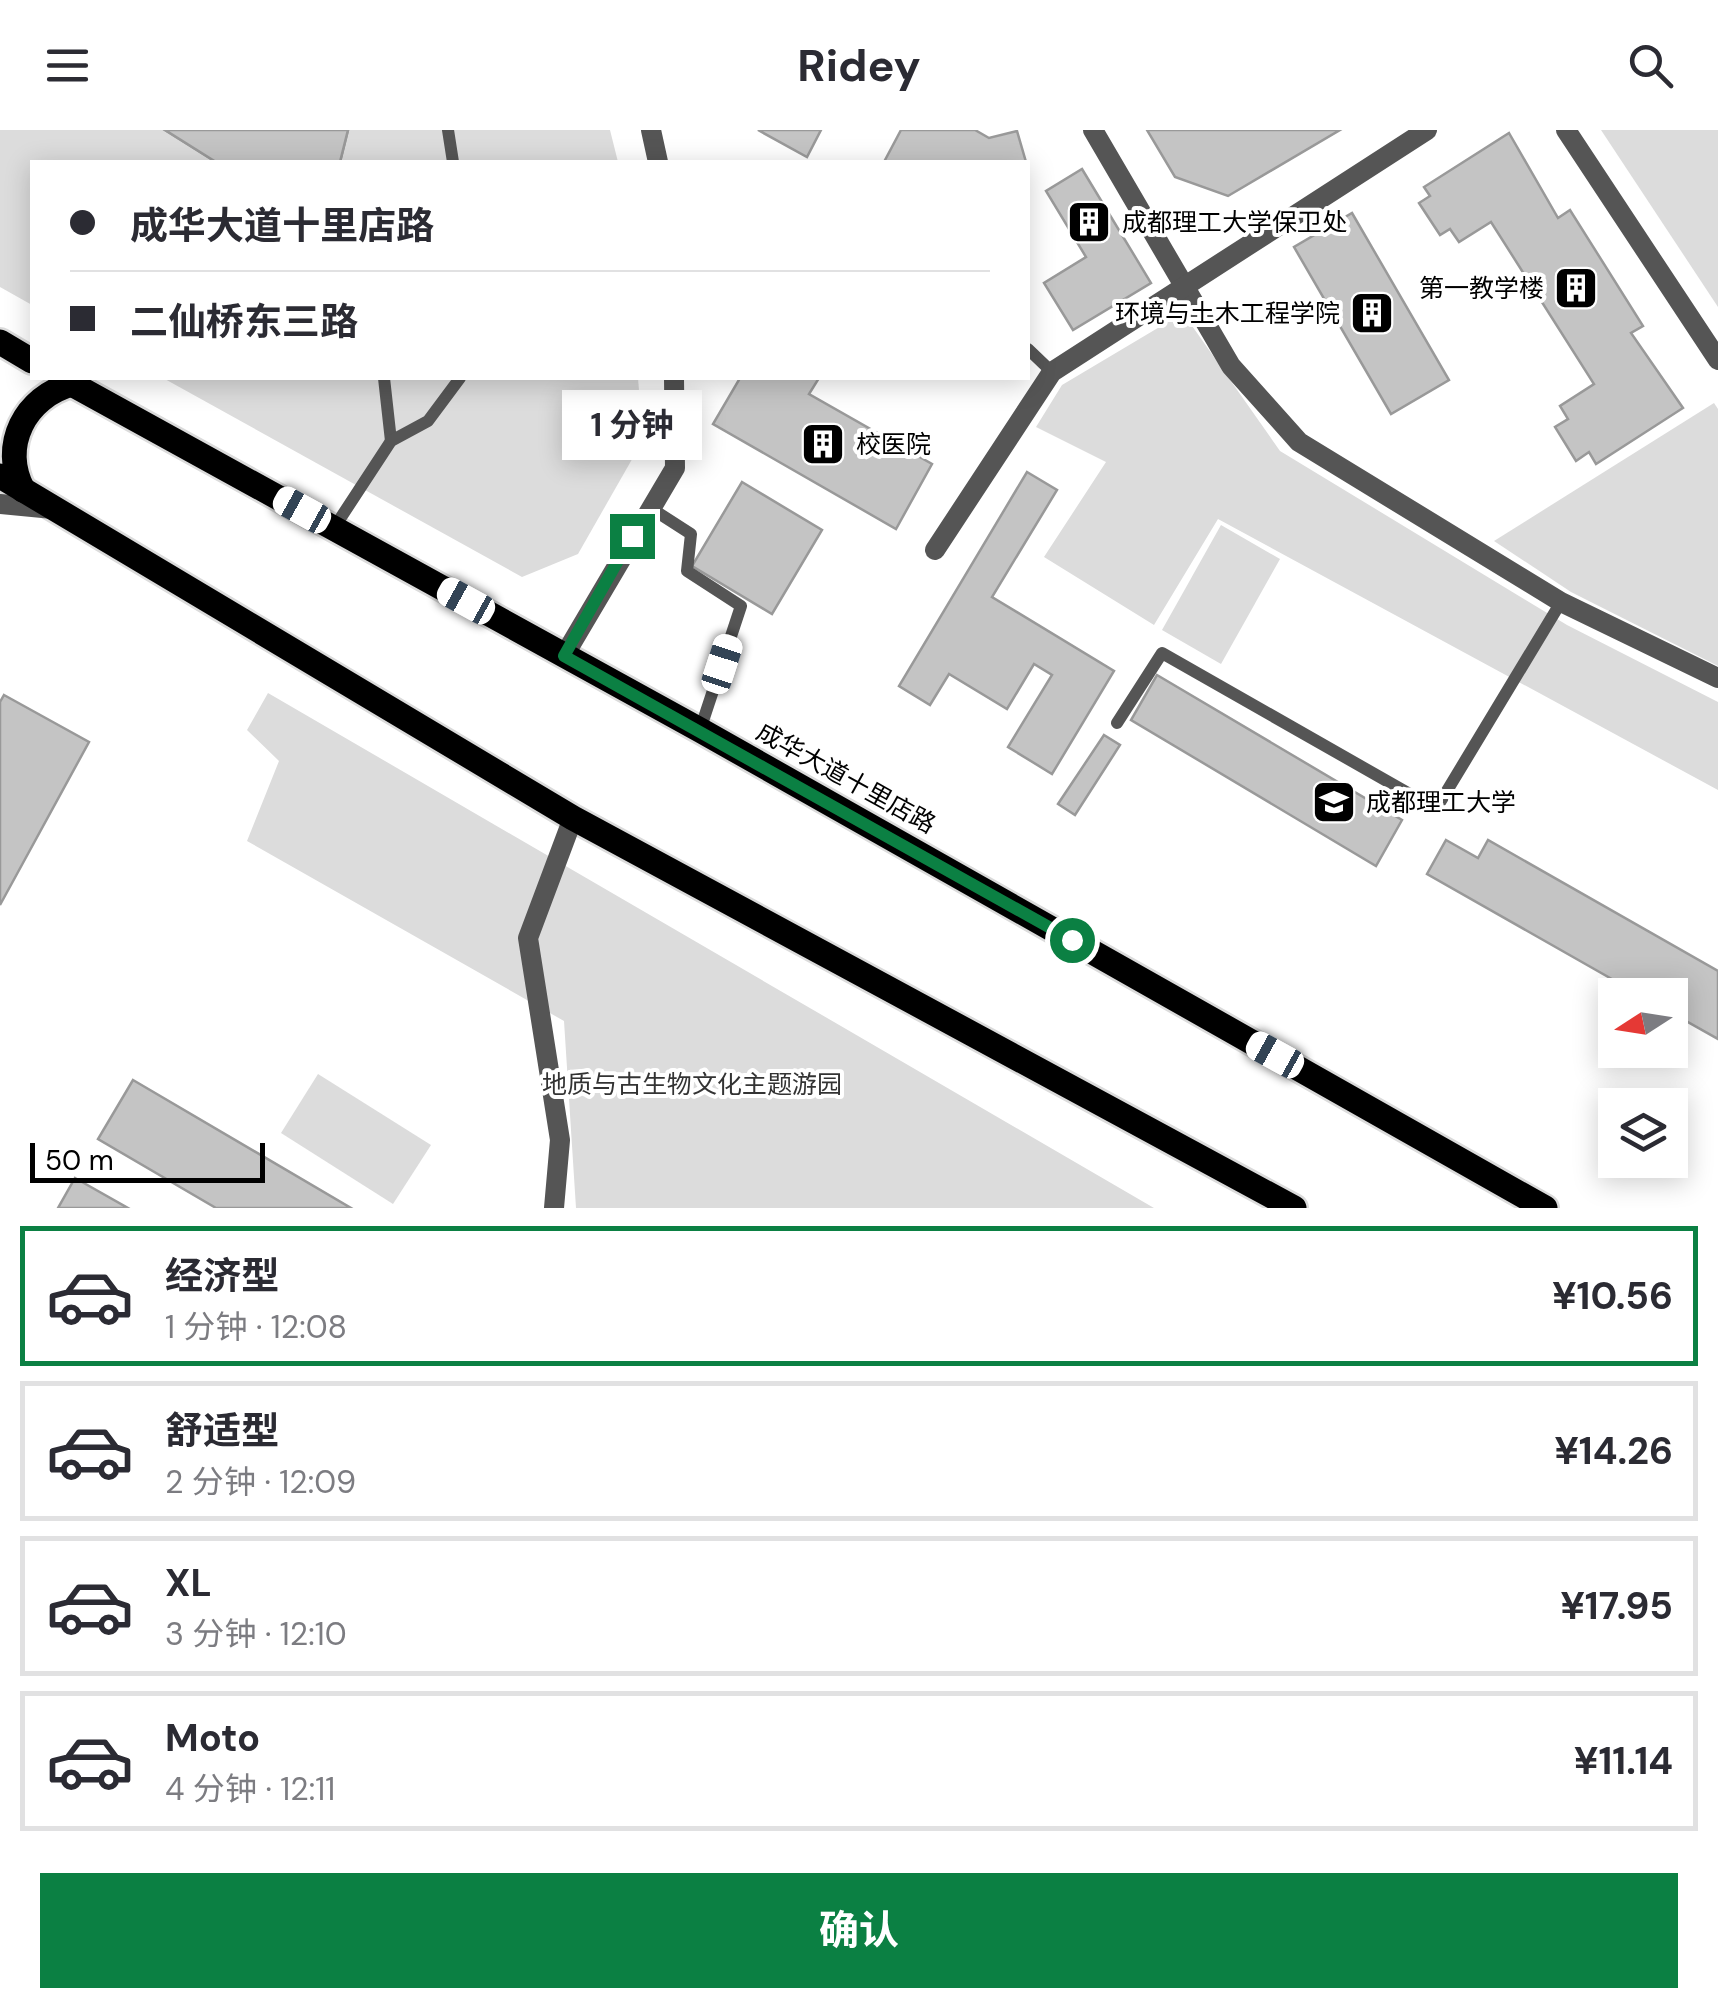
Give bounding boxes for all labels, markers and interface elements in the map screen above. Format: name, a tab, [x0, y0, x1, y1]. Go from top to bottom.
text: Ridey	[797, 36, 921, 95]
icon: menu	[40, 38, 95, 93]
icon: search	[1623, 38, 1678, 93]
building icon: 成都理工大学保卫处	[1066, 199, 1112, 245]
text: 成华大道十里店路	[130, 201, 434, 251]
place label: 成都理工大学保卫处	[1122, 206, 1347, 239]
building icon: 第一教学楼	[1553, 265, 1599, 311]
place label: 第一教学楼	[1419, 272, 1544, 305]
building icon: 环境与土木工程学院	[1349, 290, 1395, 336]
text: 二仙桥东三路	[130, 297, 358, 347]
place label: 环境与土木工程学院	[1115, 297, 1340, 330]
callout: 1 分钟	[562, 391, 702, 461]
text: 1 分钟	[590, 404, 674, 446]
building icon: 校医院	[800, 421, 846, 467]
place label: 校医院	[856, 428, 931, 461]
car	[268, 482, 336, 538]
route end	[610, 514, 655, 559]
car	[432, 573, 500, 629]
car	[698, 631, 746, 697]
street label: 成华大道十里店路	[751, 715, 941, 841]
school or university icon: 成都理工大学	[1311, 779, 1357, 825]
place label: 成都理工大学	[1366, 786, 1516, 819]
route start	[1050, 918, 1095, 963]
north arrow	[1598, 978, 1688, 1068]
map controls	[1598, 978, 1688, 1178]
car	[1241, 1027, 1309, 1083]
park label: 地质与古生物文化主题游园	[542, 1068, 842, 1101]
button: layers	[1598, 1088, 1688, 1178]
scale bar	[30, 1138, 265, 1182]
text: 50 m	[45, 1142, 114, 1179]
icon: car	[45, 1251, 135, 1341]
text: 经济型	[165, 1251, 279, 1301]
text: ¥10.56	[1552, 1271, 1673, 1321]
text: 1 分钟 · 12:08	[165, 1306, 347, 1348]
icon: car	[45, 1406, 135, 1496]
text: 舒适型	[165, 1406, 279, 1456]
text: ¥14.26	[1554, 1426, 1673, 1476]
text: 2 分钟 · 12:09	[165, 1461, 356, 1503]
text: XL	[165, 1558, 212, 1608]
icon: car	[45, 1561, 135, 1651]
text: ¥17.95	[1560, 1581, 1673, 1631]
text: 3 分钟 · 12:10	[165, 1613, 347, 1655]
text: Moto	[165, 1713, 260, 1763]
icon: car	[45, 1716, 135, 1806]
text: ¥11.14	[1574, 1736, 1673, 1786]
text: 4 分钟 · 12:11	[165, 1768, 335, 1810]
button: 确认	[40, 1873, 1678, 1988]

